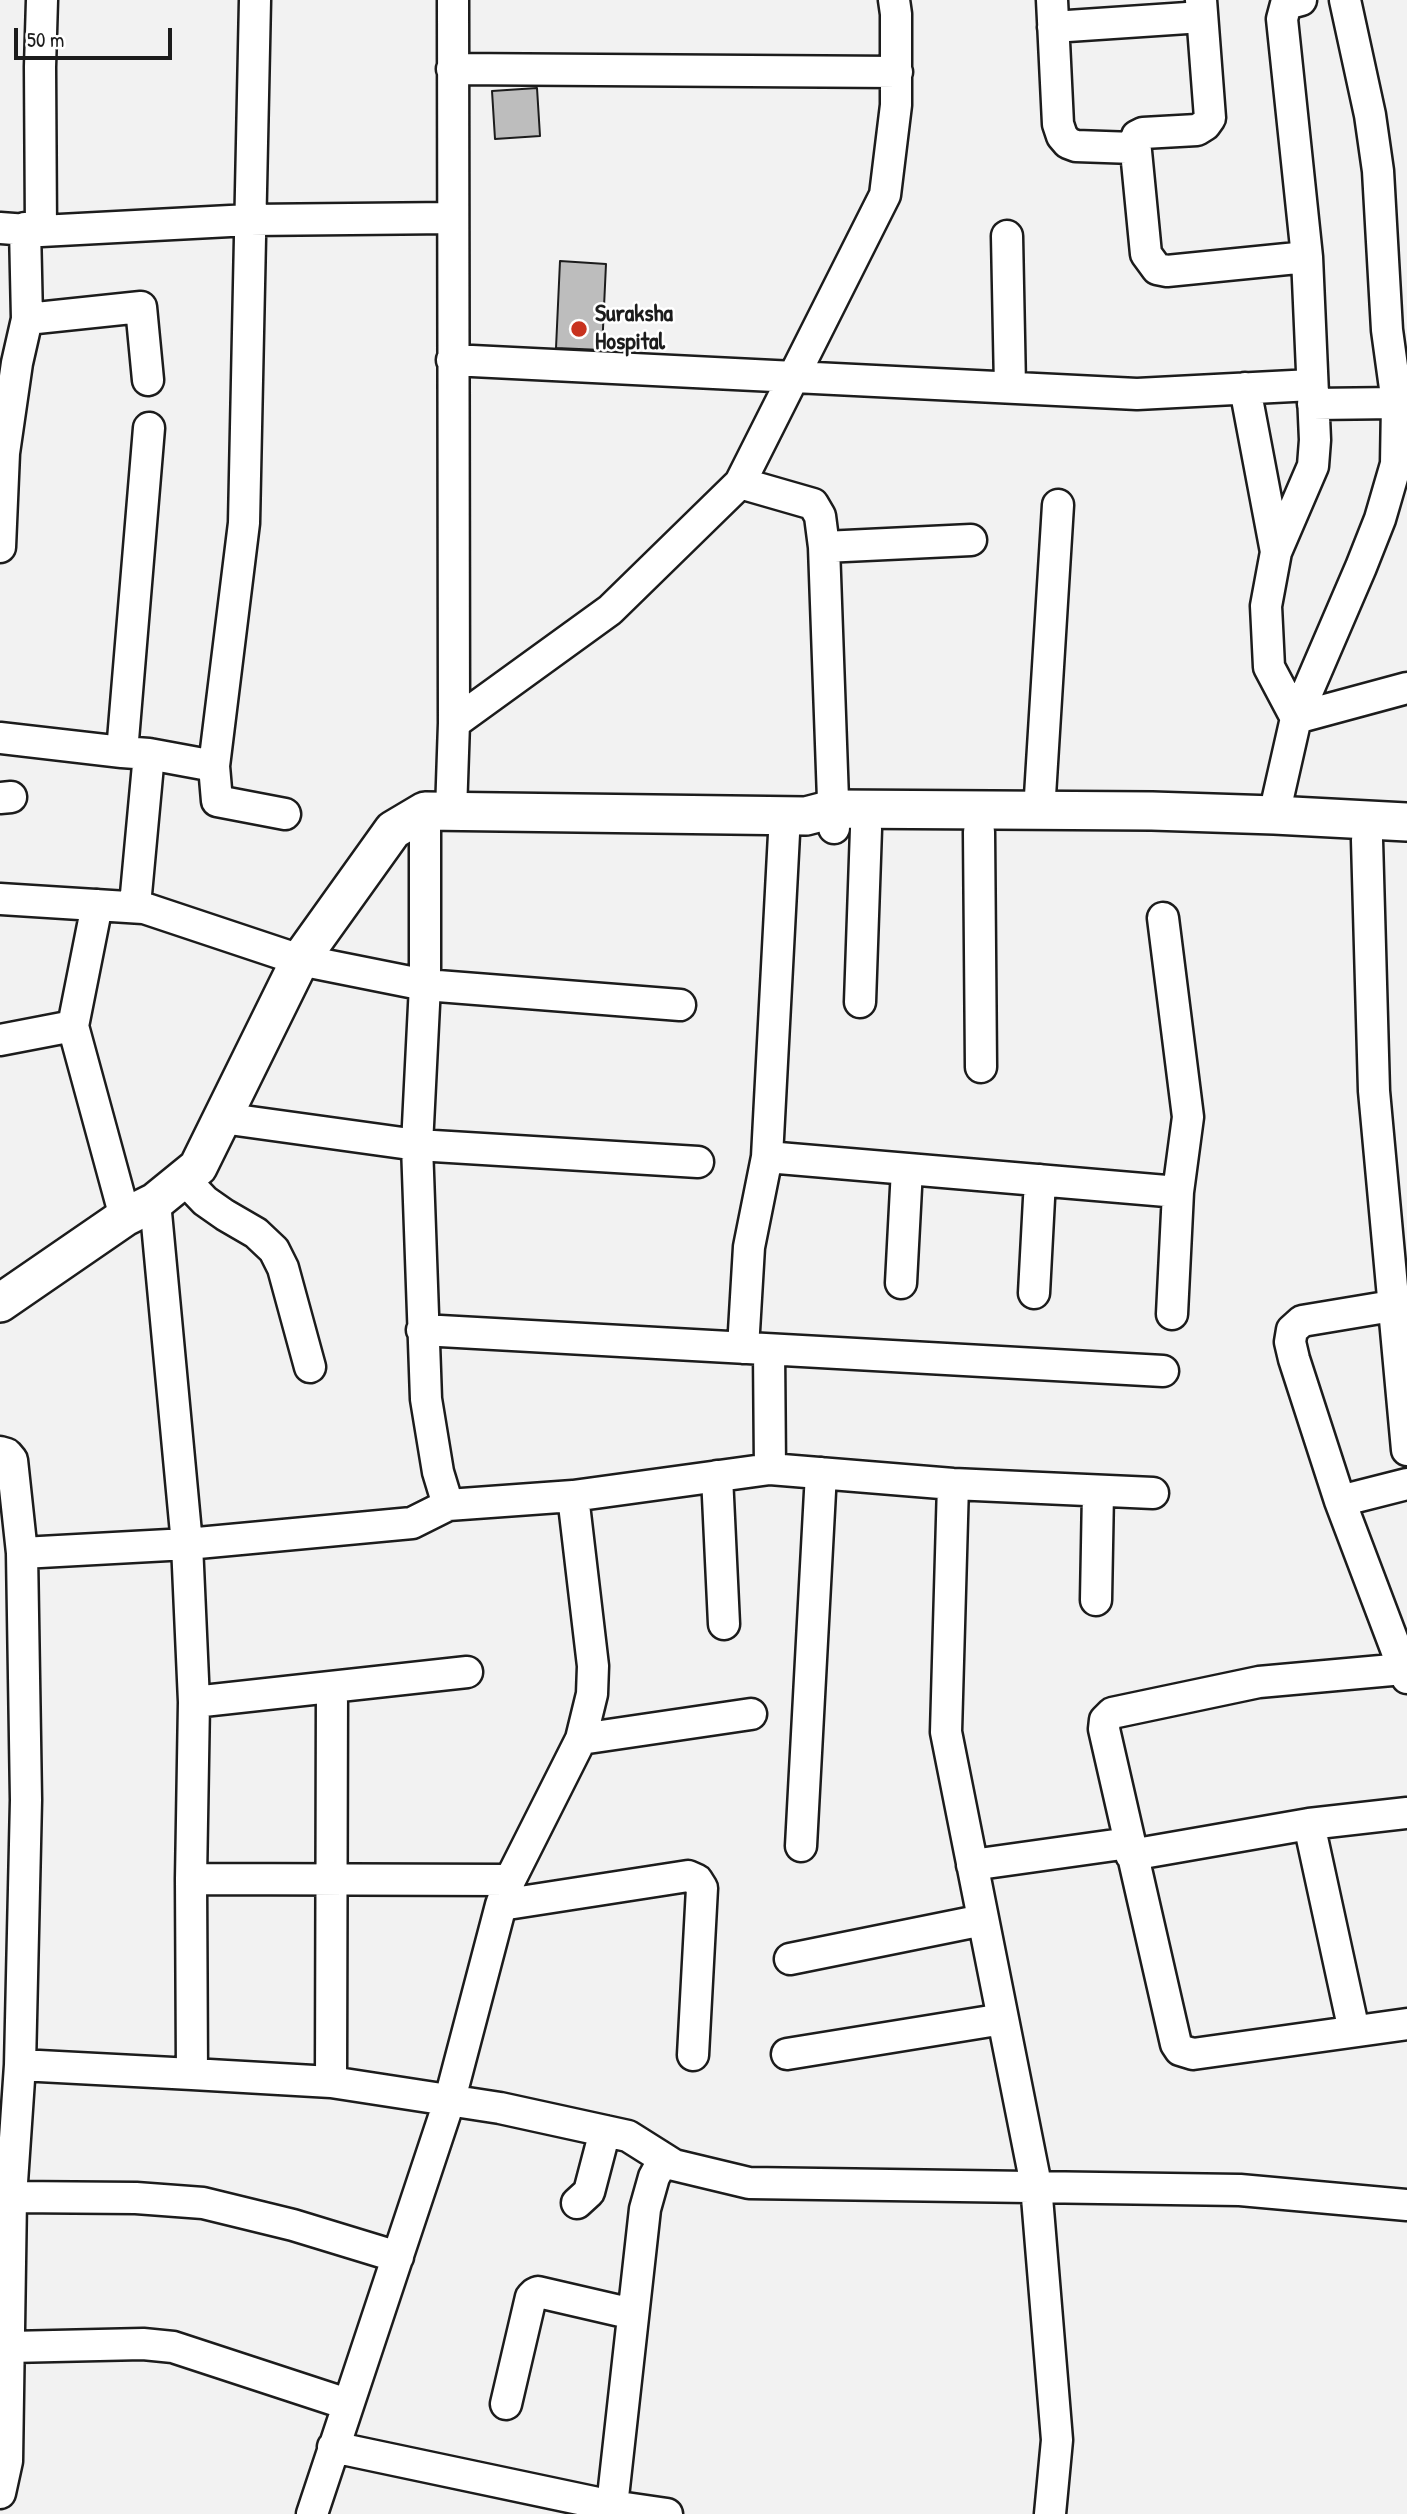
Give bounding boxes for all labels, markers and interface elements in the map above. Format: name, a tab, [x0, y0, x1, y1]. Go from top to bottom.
scale bar	[18, 14, 175, 58]
text: 50 m	[27, 25, 64, 54]
place label: Suraksha Hospital	[595, 301, 673, 357]
marker: Suraksha Hospital	[569, 319, 589, 339]

